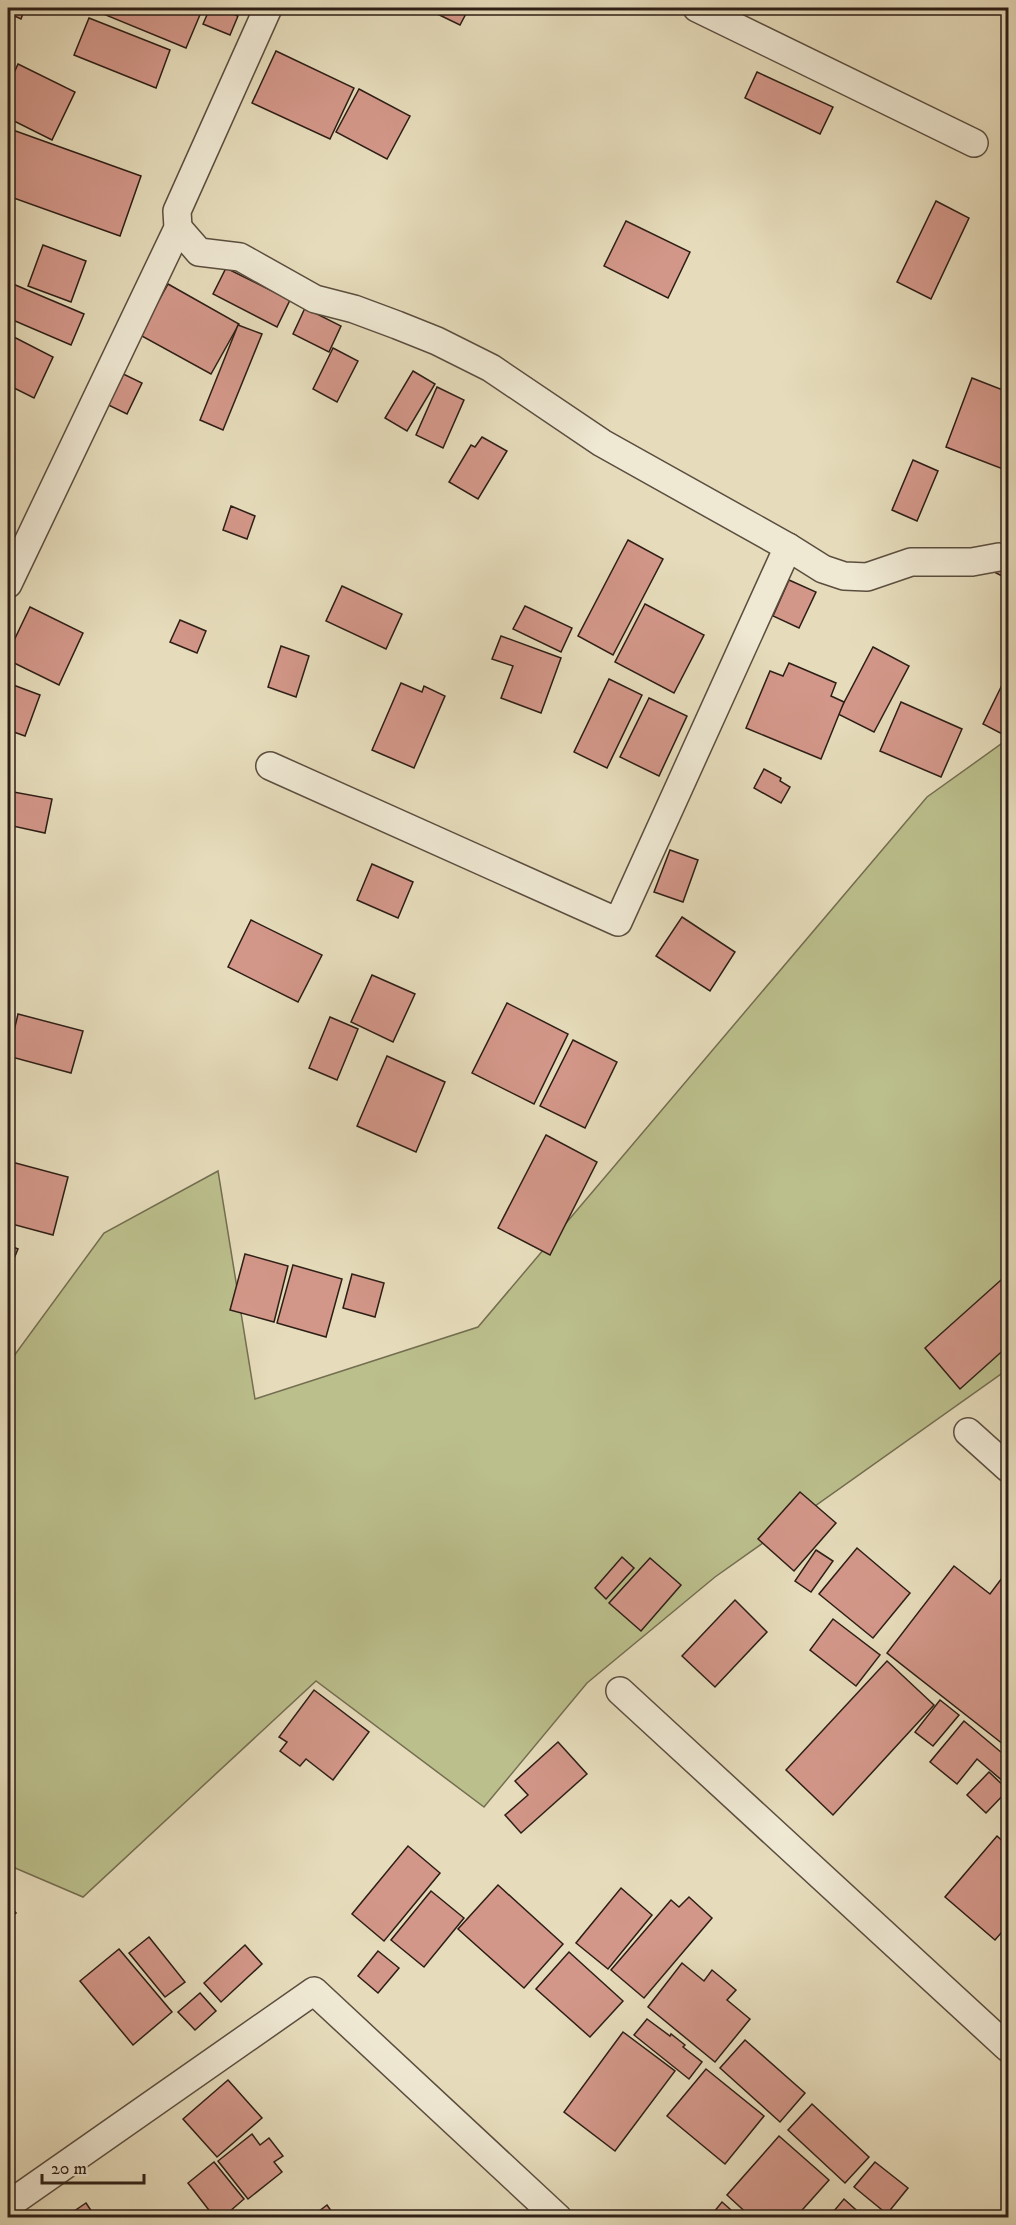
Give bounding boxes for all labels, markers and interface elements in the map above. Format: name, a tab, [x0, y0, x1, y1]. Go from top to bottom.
scale bar	[42, 2147, 144, 2185]
text: 20 m	[51, 2158, 87, 2180]

